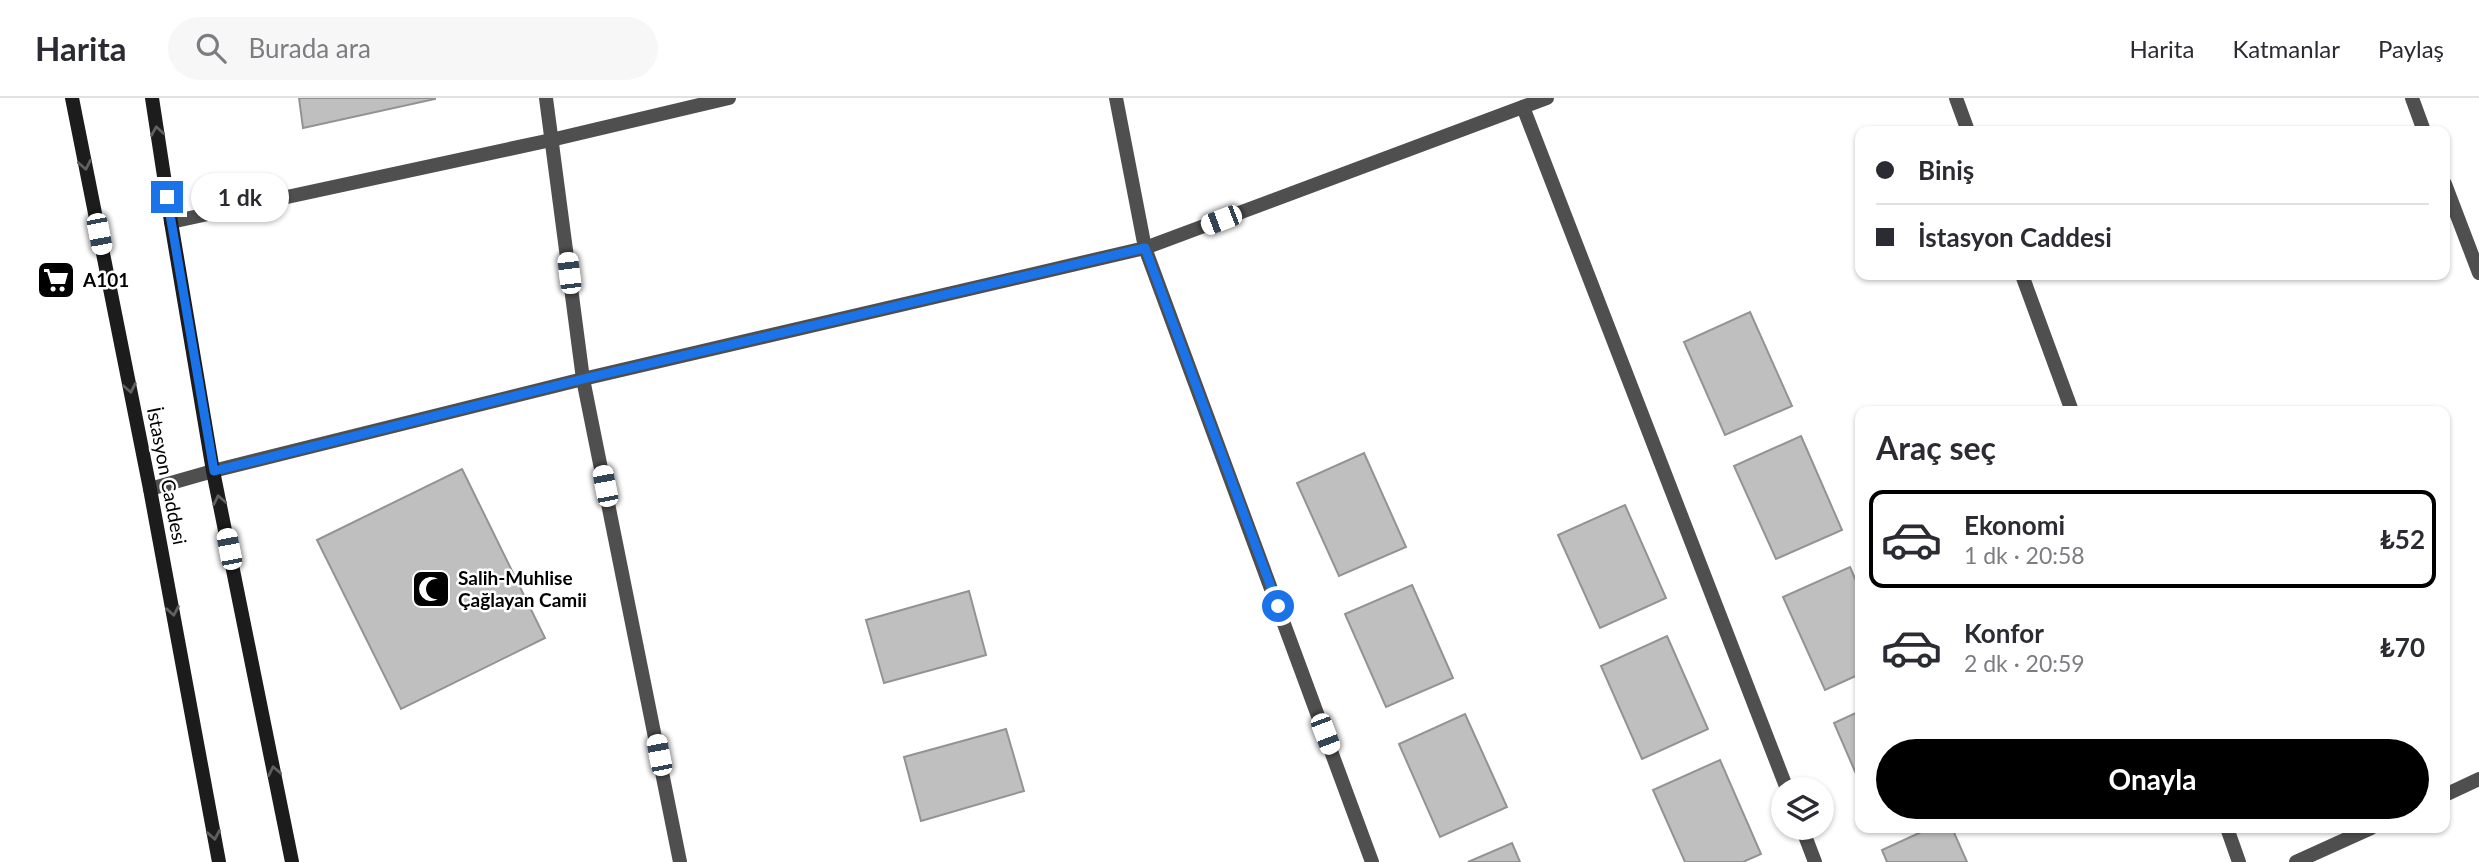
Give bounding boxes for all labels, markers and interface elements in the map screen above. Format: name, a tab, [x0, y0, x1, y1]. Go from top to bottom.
search box	[168, 17, 658, 80]
text: Harita	[35, 28, 126, 68]
icon: search	[192, 29, 230, 67]
text: Burada ara	[248, 32, 371, 64]
text: Harita	[2129, 34, 2194, 63]
text: Katmanlar	[2232, 34, 2340, 63]
text: Paylaş	[2378, 34, 2444, 63]
one-way arrow	[150, 125, 165, 137]
text: Biniş	[1918, 154, 1974, 186]
one-way arrow	[77, 159, 92, 171]
callout: 1 dk	[192, 172, 290, 222]
route end	[151, 181, 183, 213]
text: 1 dk	[218, 183, 262, 211]
car	[1198, 203, 1245, 237]
car	[85, 211, 114, 257]
text: İstasyon Caddesi	[1918, 221, 2112, 253]
car	[557, 251, 582, 295]
supermarket icon: A101	[35, 259, 77, 301]
place label: A101	[82, 268, 129, 291]
one-way arrow	[121, 382, 136, 394]
street label: İstasyon Caddesi	[143, 405, 192, 547]
text: Araç seç	[1876, 428, 1996, 467]
car	[591, 463, 620, 509]
one-way arrow	[213, 494, 228, 506]
icon: car	[1880, 508, 1943, 571]
text: Ekonomi	[1964, 509, 2065, 541]
text: ₺52	[2380, 523, 2425, 555]
car	[215, 526, 244, 572]
text: 1 dk · 20:58	[1964, 541, 2085, 569]
place label: Salih-Muhlise Çağlayan Camii	[458, 566, 587, 611]
mosque icon: Salih-Muhlise Çağlayan Camii	[410, 568, 452, 610]
route start	[1262, 590, 1294, 622]
one-way arrow	[165, 605, 180, 617]
icon: car	[1880, 616, 1943, 679]
text: Konfor	[1964, 617, 2044, 649]
text: ₺70	[2380, 631, 2425, 663]
text: 2 dk · 20:59	[1964, 649, 2085, 677]
car	[1308, 711, 1343, 757]
car	[645, 732, 674, 778]
button: Onayla	[1876, 739, 2429, 819]
one-way arrow	[267, 765, 282, 777]
map controls	[1771, 777, 1834, 840]
button: layers	[1771, 777, 1834, 840]
one-way arrow	[206, 829, 221, 841]

